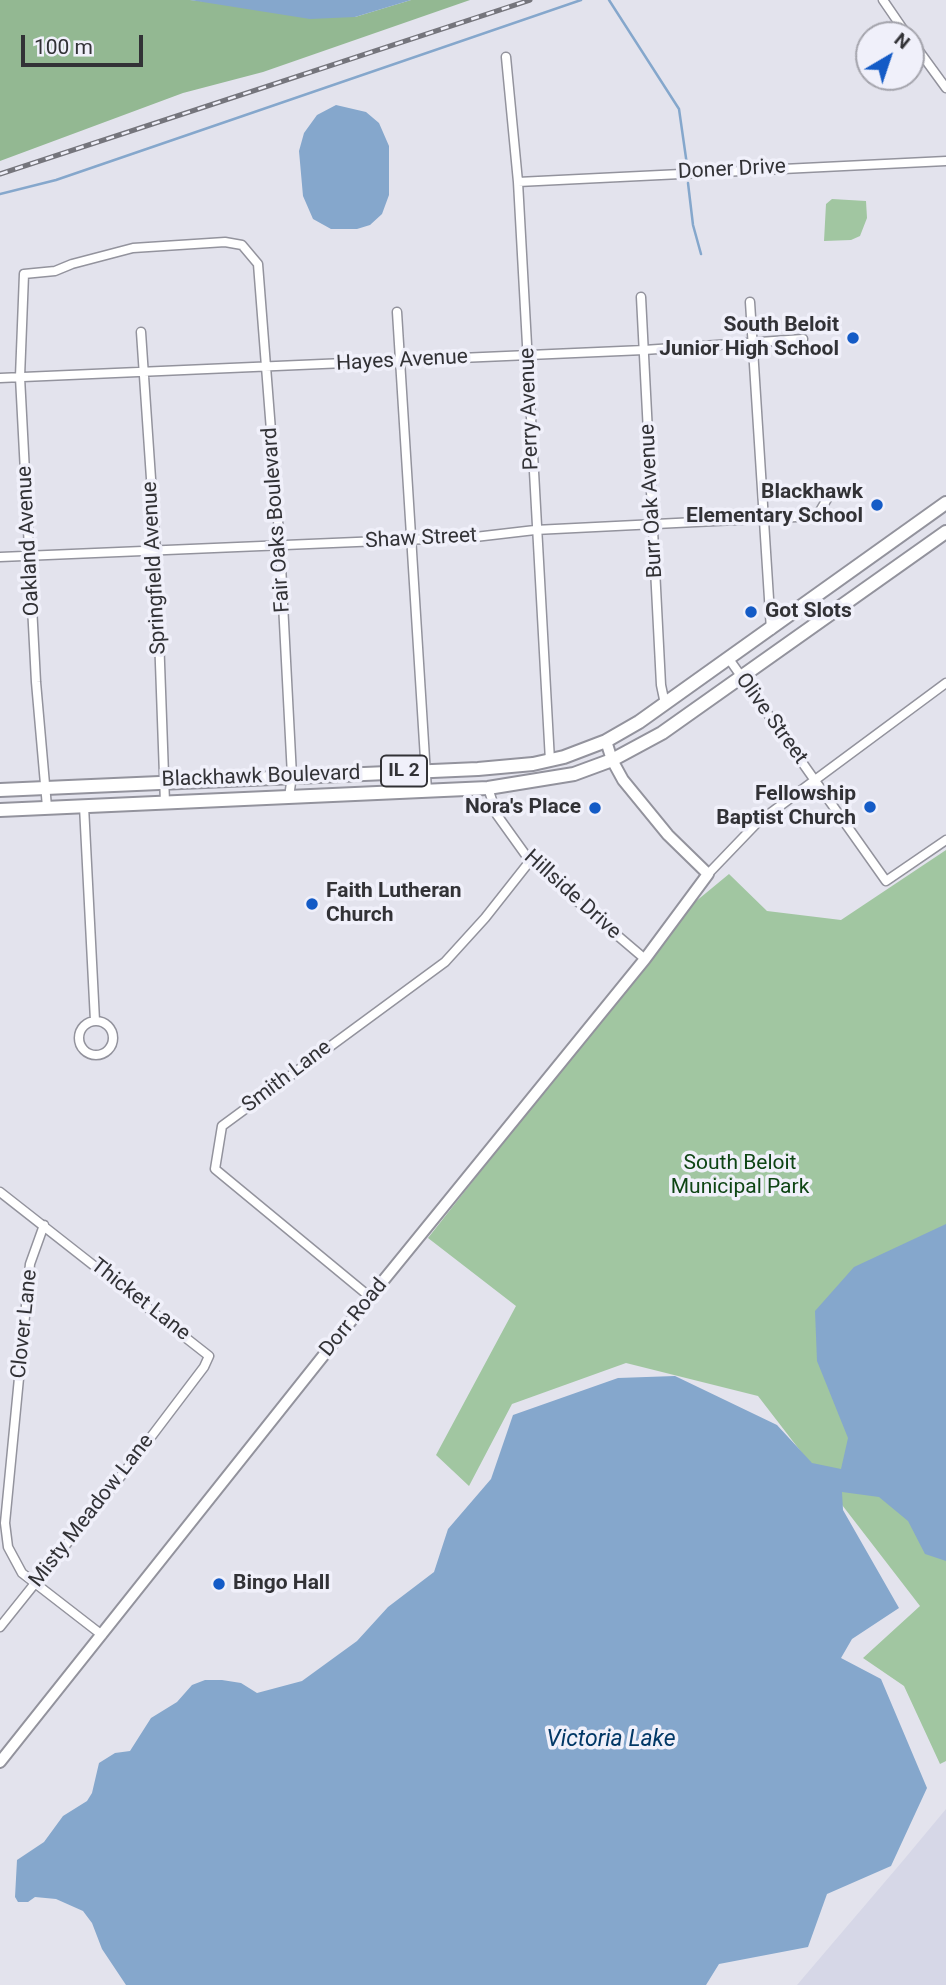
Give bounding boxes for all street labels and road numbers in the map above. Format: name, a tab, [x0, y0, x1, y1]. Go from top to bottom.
street label: Doner Drive	[677, 155, 787, 185]
street label: Hayes Avenue	[335, 345, 469, 377]
street label: Perry Avenue	[515, 347, 545, 471]
street label: Burr Oak Avenue	[635, 423, 669, 579]
street label: Fair Oaks Boulevard	[258, 427, 296, 613]
street label: Oakland Avenue	[12, 465, 46, 617]
street label: Springfield Avenue	[138, 481, 172, 655]
street label: Shaw Street	[364, 523, 478, 555]
street label: Olive Street	[730, 669, 812, 769]
road number: IL 2	[381, 756, 427, 786]
street label: Blackhawk Boulevard	[161, 761, 361, 793]
street label: Hillside Drive	[518, 845, 626, 945]
street label: Smith Lane	[237, 1035, 337, 1119]
street label: Thicket Lane	[85, 1253, 195, 1347]
street label: Clover Lane	[7, 1268, 43, 1380]
street label: Dorr Road	[315, 1274, 393, 1362]
street label: Misty Meadow Lane	[24, 1429, 160, 1593]

